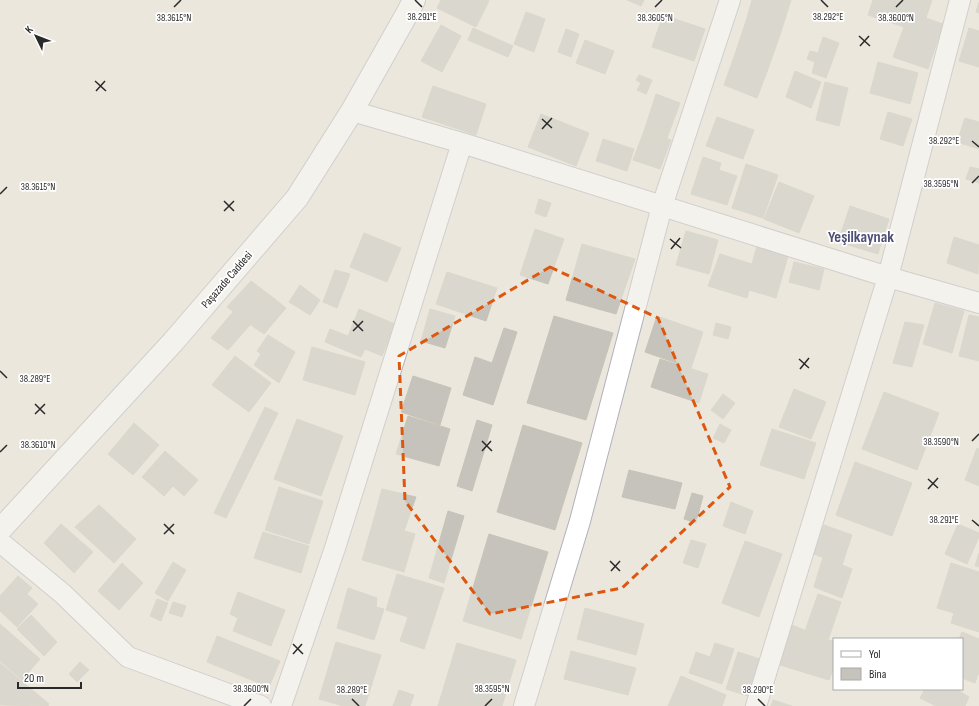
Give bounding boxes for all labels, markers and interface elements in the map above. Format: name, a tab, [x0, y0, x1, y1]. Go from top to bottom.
text: 38.291°E	[407, 11, 437, 23]
text: 38.292°E	[813, 11, 843, 23]
text: 38.3615°N	[157, 12, 191, 24]
text: 38.3605°N	[637, 12, 673, 24]
text: 38.3600°N	[878, 12, 914, 24]
north arrow	[16, 16, 56, 56]
text: K	[22, 23, 36, 36]
text: 38.292°E	[929, 135, 959, 147]
text: 38.3595°N	[923, 178, 959, 190]
text: 38.3615°N	[21, 181, 55, 193]
district label: Yeşilkaynak	[828, 228, 894, 247]
street label: Paşazade Caddesi	[198, 248, 256, 312]
text: 38.289°E	[20, 373, 50, 385]
text: 38.3590°N	[923, 436, 959, 448]
text: 38.3610°N	[20, 439, 56, 451]
text: 38.291°E	[929, 514, 959, 526]
legend	[833, 638, 963, 690]
text: Yol	[869, 647, 881, 662]
scale bar	[18, 664, 81, 690]
text: Bina	[869, 667, 887, 682]
text: 20 m	[24, 671, 44, 686]
text: 38.3600°N	[233, 683, 269, 695]
text: 38.3595°N	[474, 683, 510, 695]
text: 38.289°E	[337, 684, 367, 696]
text: 38.290°E	[743, 684, 773, 696]

